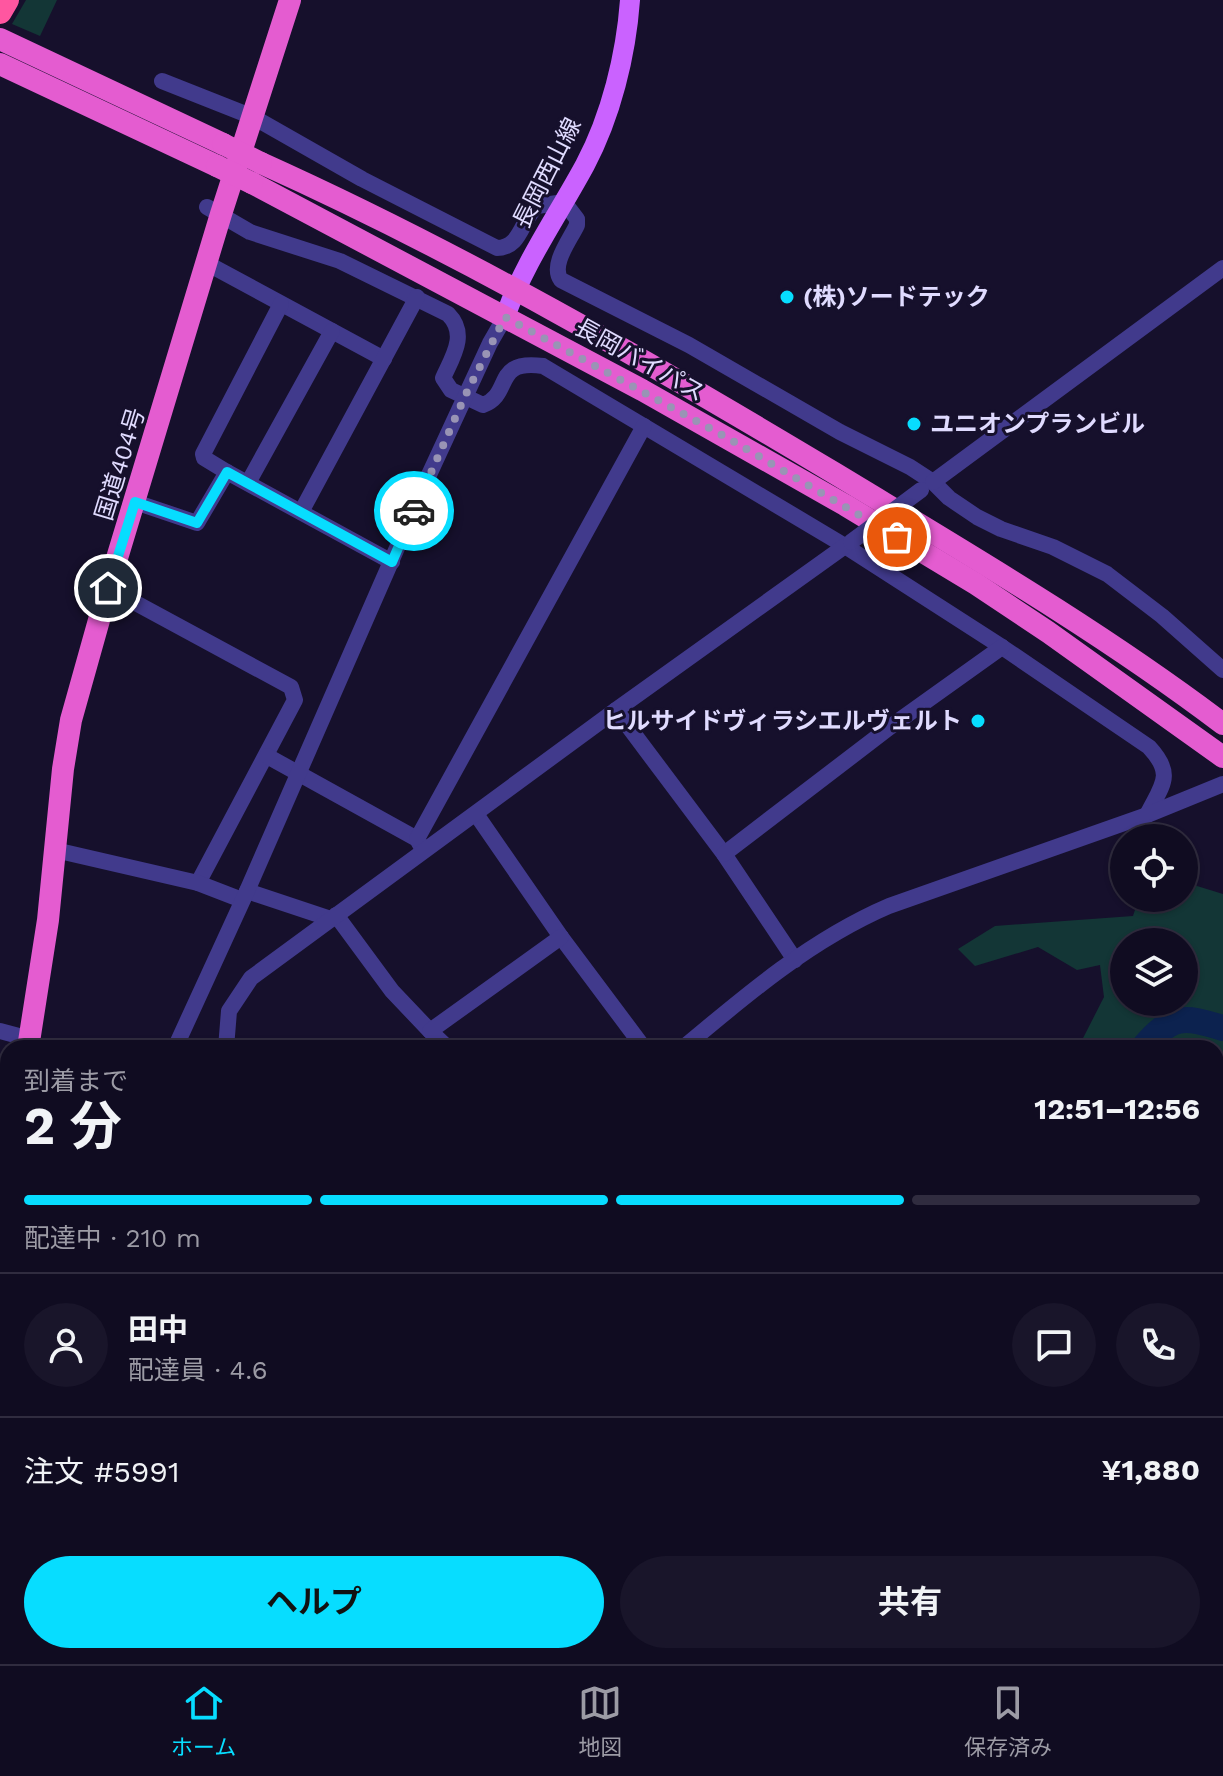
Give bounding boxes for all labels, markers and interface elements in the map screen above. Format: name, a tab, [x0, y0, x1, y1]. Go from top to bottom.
street label: 長岡西山線	[507, 113, 587, 233]
place label: (株)ソードテック	[803, 283, 990, 311]
marker: (株)ソードテック	[778, 288, 796, 306]
street label: 長岡バイパス	[570, 313, 710, 407]
street label: 国道404号	[90, 404, 150, 524]
place label: ユニオンプランビル	[930, 410, 1145, 438]
marker: ユニオンプランビル	[905, 415, 923, 433]
courier	[374, 471, 454, 551]
icon: car	[392, 489, 436, 533]
pin	[863, 503, 931, 571]
icon: bag	[875, 515, 919, 559]
pin	[74, 554, 142, 622]
icon: home	[86, 566, 130, 610]
place label: ヒルサイドヴィラシエルヴェルト	[602, 707, 962, 735]
marker: ヒルサイドヴィラシエルヴェルト	[969, 712, 987, 730]
map controls	[1110, 824, 1198, 1016]
button: locate	[1110, 824, 1198, 912]
button: layers	[1110, 928, 1198, 1016]
text: 到着まで	[24, 1066, 128, 1096]
text: 12:51–12:56	[1034, 1091, 1200, 1126]
text: 2 分	[24, 1096, 122, 1157]
text: 配達中 · 210 m	[24, 1223, 201, 1253]
button: person	[24, 1303, 108, 1387]
button: chat	[1012, 1303, 1096, 1387]
button: phone	[1116, 1303, 1200, 1387]
text: 田中	[128, 1312, 188, 1347]
text: 配達員 · 4.6	[128, 1355, 268, 1385]
text: ¥1,880	[1101, 1452, 1200, 1487]
text: 注文 #5991	[24, 1454, 180, 1489]
button: ヘルプ	[24, 1556, 604, 1648]
button: 共有	[620, 1556, 1200, 1648]
tab: ホーム	[171, 1681, 236, 1761]
tab: 地図	[578, 1681, 622, 1761]
tab: 保存済み	[964, 1681, 1052, 1761]

